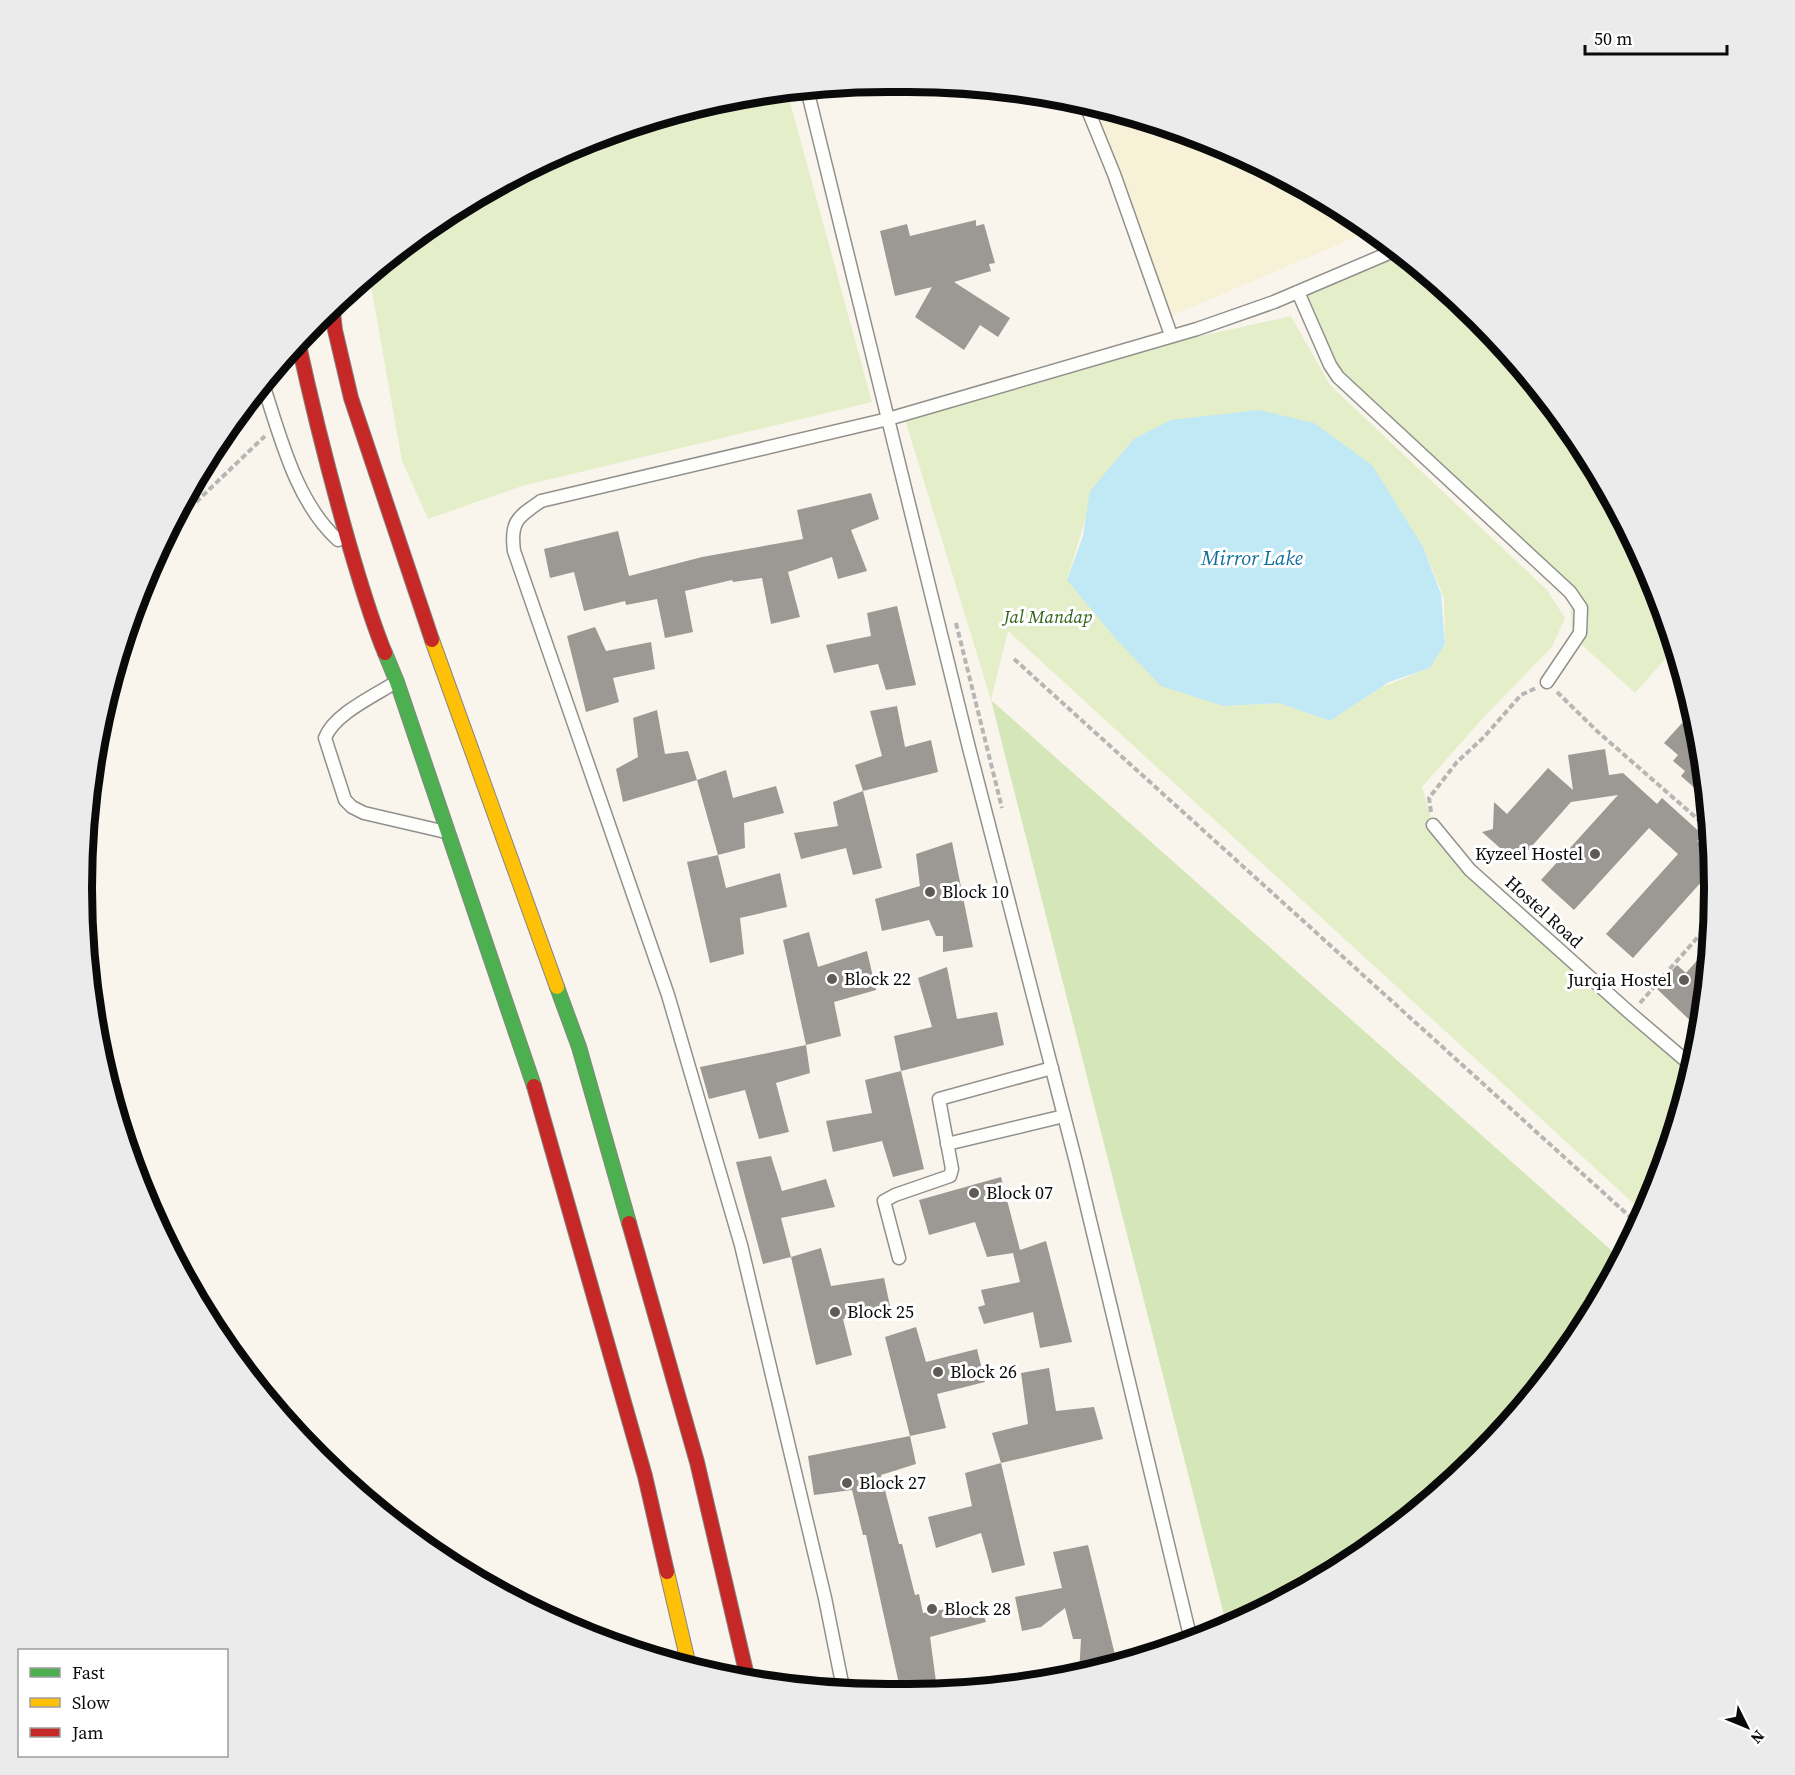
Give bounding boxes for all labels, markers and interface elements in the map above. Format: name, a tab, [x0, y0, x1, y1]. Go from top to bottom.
scale bar	[1585, 18, 1728, 56]
text: 50 m	[1594, 26, 1632, 51]
water label: Mirror Lake	[1200, 544, 1303, 572]
park label: Jal Mandap	[1001, 604, 1092, 629]
place label: Kyzeel Hostel	[1475, 841, 1583, 866]
marker: Kyzeel Hostel	[1588, 847, 1602, 861]
street label: Hostel Road	[1500, 870, 1589, 953]
place label: Block 10	[942, 879, 1009, 904]
marker: Block 10	[923, 885, 937, 899]
place label: Block 22	[844, 966, 911, 991]
place label: Jurqia Hostel	[1566, 967, 1672, 992]
marker: Block 22	[825, 972, 839, 986]
marker: Jurqia Hostel	[1677, 973, 1691, 987]
place label: Block 07	[986, 1180, 1053, 1205]
marker: Block 07	[967, 1186, 981, 1200]
place label: Block 25	[847, 1299, 914, 1324]
marker: Block 25	[828, 1305, 842, 1319]
place label: Block 26	[950, 1359, 1017, 1384]
marker: Block 26	[931, 1365, 945, 1379]
place label: Block 27	[859, 1470, 926, 1495]
marker: Block 27	[840, 1476, 854, 1490]
place label: Block 28	[944, 1596, 1011, 1621]
marker: Block 28	[925, 1602, 939, 1616]
legend	[18, 1649, 228, 1757]
text: Fast	[72, 1660, 105, 1685]
text: Slow	[72, 1690, 110, 1715]
north arrow	[1717, 1697, 1777, 1757]
text: Jam	[71, 1720, 104, 1745]
text: N	[1746, 1725, 1770, 1749]

